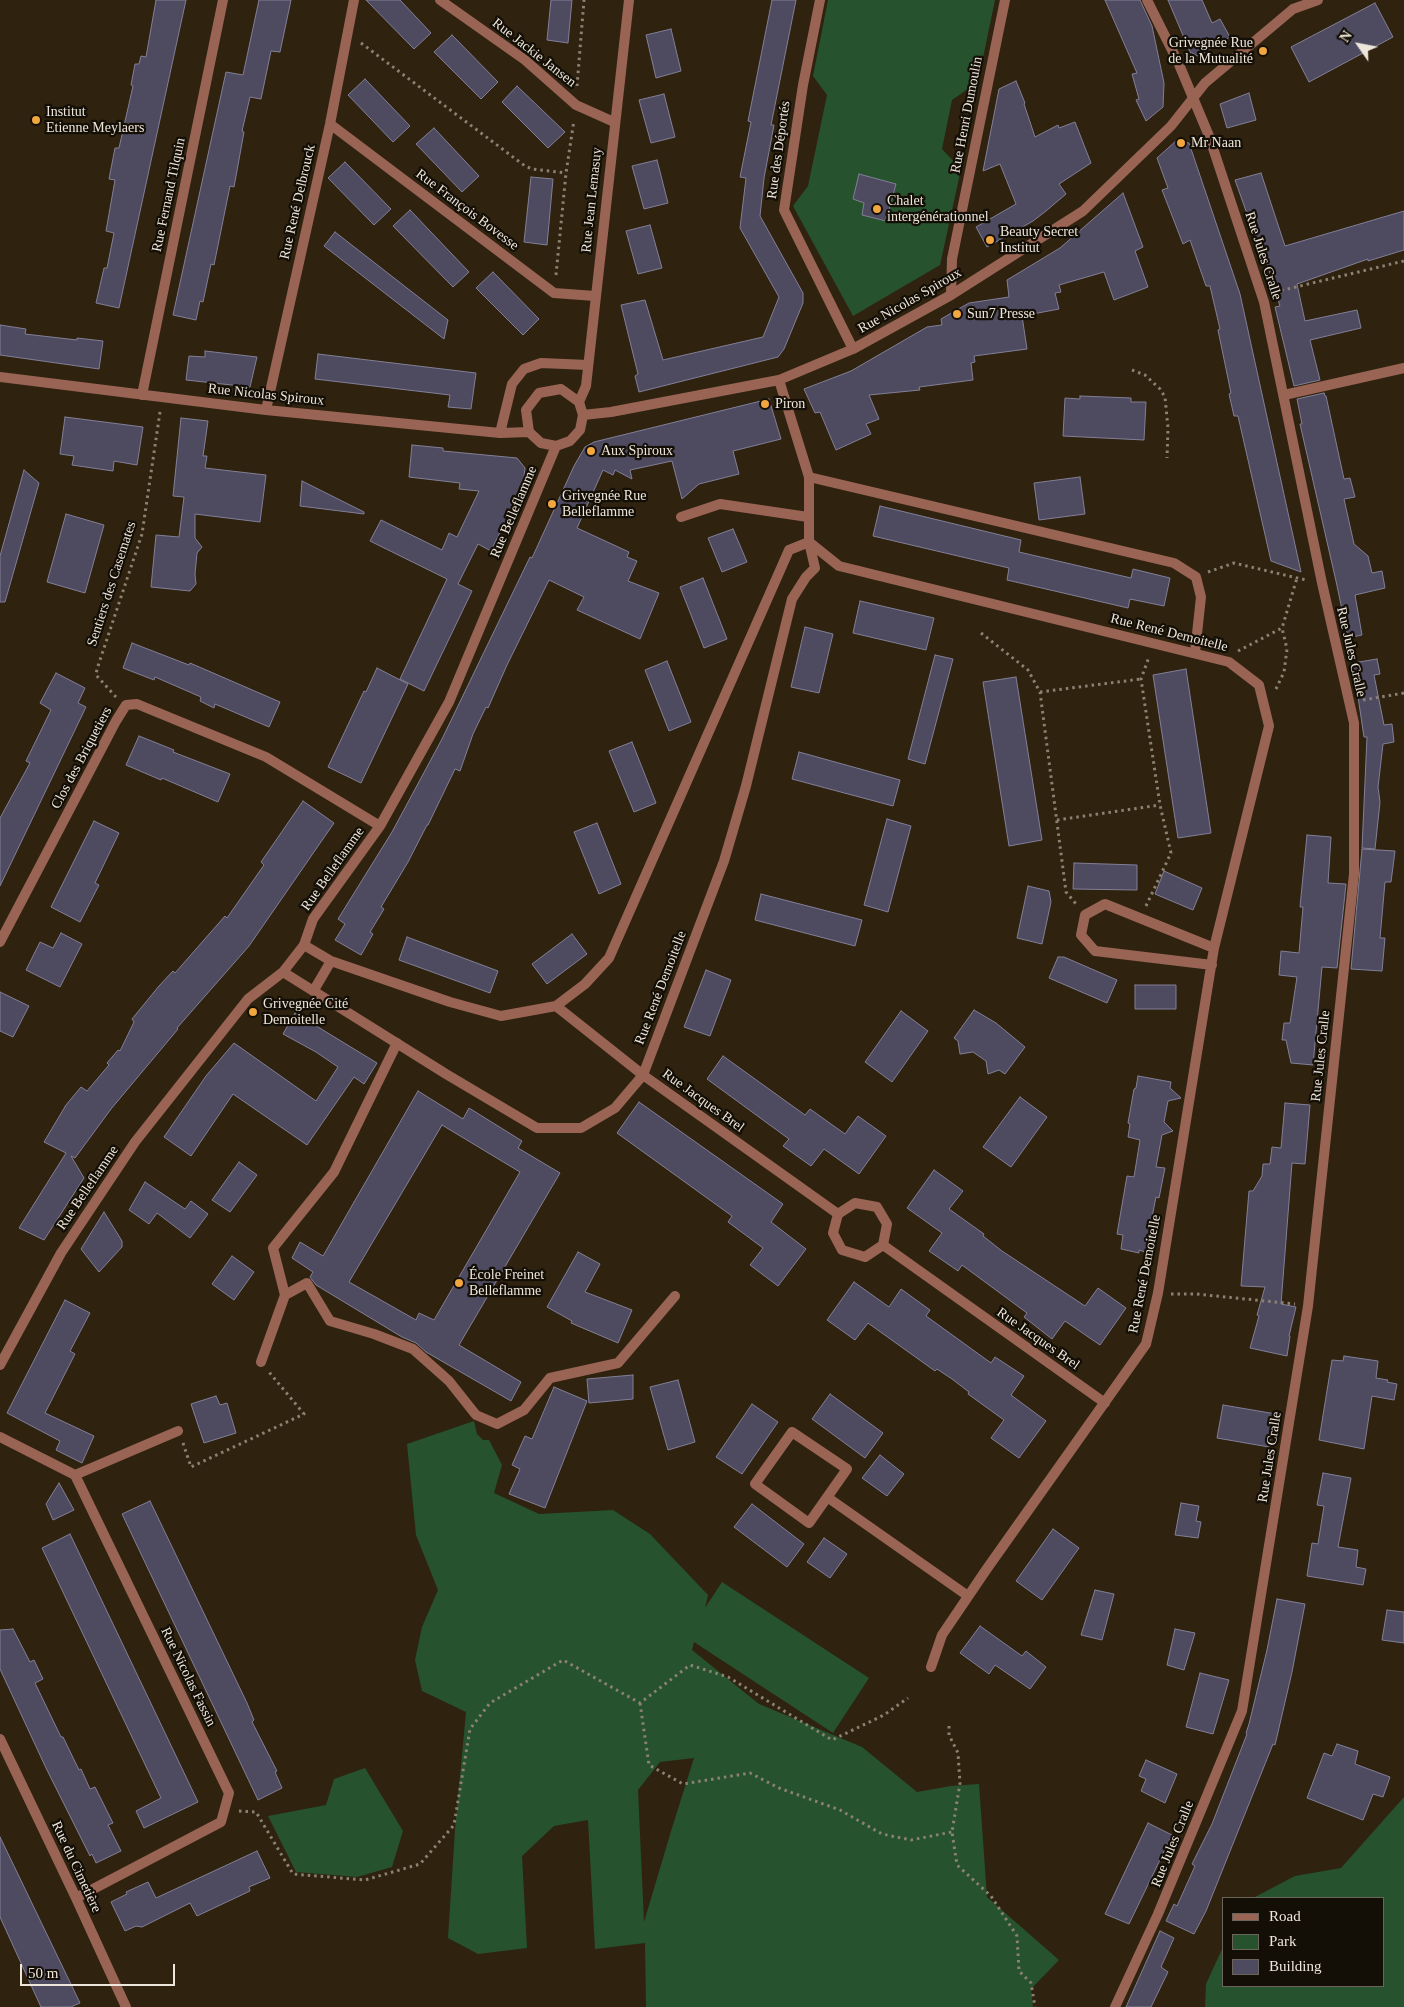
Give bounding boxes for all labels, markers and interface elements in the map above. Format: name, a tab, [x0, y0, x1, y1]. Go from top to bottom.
street label: Rue Jackie Jansen	[489, 15, 579, 91]
north arrow	[1334, 20, 1384, 70]
text: N	[1337, 28, 1355, 45]
place label: Grivegnée Rue de la Mutualité	[1168, 35, 1253, 68]
marker: Grivegnée Rue de la Mutualité	[1257, 45, 1269, 57]
street label: Rue Henri Dumoulin	[947, 55, 987, 175]
street label: Rue des Déportés	[764, 100, 794, 200]
place label: Institut Etienne Meylaers	[46, 104, 144, 136]
marker: Institut Etienne Meylaers	[30, 114, 42, 126]
place label: Mr Naan	[1191, 135, 1241, 151]
street label: Rue Fernand Tilquin	[149, 136, 189, 254]
marker: Mr Naan	[1175, 137, 1187, 149]
street label: Rue René Delbrouck	[277, 143, 319, 261]
street label: Rue Jean Lemasuy	[578, 147, 606, 253]
street label: Rue François Bovesse	[412, 166, 522, 254]
place label: Chalet intergénérationnel	[887, 193, 989, 226]
marker: Chalet intergénérationnel	[871, 203, 883, 215]
street label: Rue Jules Cralle	[1241, 210, 1285, 302]
place label: Beauty Secret Institut	[1000, 224, 1078, 256]
marker: Beauty Secret Institut	[984, 234, 996, 246]
street label: Rue Nicolas Spiroux	[855, 265, 965, 337]
place label: Sun7 Presse	[967, 306, 1035, 322]
marker: Sun7 Presse	[951, 308, 963, 320]
street label: Rue Nicolas Spiroux	[207, 381, 325, 409]
place label: Piron	[775, 396, 805, 412]
marker: Piron	[759, 398, 771, 410]
place label: Aux Spiroux	[601, 443, 673, 459]
marker: Aux Spiroux	[585, 445, 597, 457]
street label: Rue Belleflamme	[487, 463, 541, 561]
place label: Grivegnée Rue Belleflamme	[562, 488, 646, 520]
marker: Grivegnée Rue Belleflamme	[546, 498, 558, 510]
street label: Sentiers des Casemates	[84, 519, 140, 649]
street label: Rue Jules Cralle	[1332, 605, 1370, 699]
street label: Rue René Demoitelle	[1108, 610, 1230, 656]
street label: Clos des Briquetiers	[48, 704, 116, 812]
street label: Rue Belleflamme	[298, 824, 368, 914]
street label: Rue René Demoitelle	[632, 929, 690, 1047]
place label: Grivegnée Cité Demoitelle	[263, 996, 348, 1028]
marker: Grivegnée Cité Demoitelle	[247, 1006, 259, 1018]
street label: Rue Jules Cralle	[1308, 1009, 1334, 1103]
street label: Rue Jacques Brel	[659, 1066, 747, 1136]
street label: Rue Belleflamme	[54, 1143, 122, 1233]
street label: Rue René Demoitelle	[1125, 1213, 1165, 1335]
place label: École Freinet Belleflamme	[469, 1267, 544, 1300]
marker: École Freinet Belleflamme	[453, 1277, 465, 1289]
street label: Rue Jacques Brel	[993, 1304, 1083, 1374]
street label: Rue Jules Cralle	[1255, 1410, 1285, 1504]
street label: Rue Nicolas Fassin	[157, 1625, 219, 1729]
street label: Rue Jules Cralle	[1148, 1798, 1198, 1890]
street label: Rue du Cimetière	[48, 1819, 104, 1915]
legend	[1222, 1897, 1384, 1987]
text: Road	[1269, 1908, 1301, 1924]
text: Park	[1269, 1933, 1297, 1949]
scale bar	[22, 1954, 178, 1986]
text: Building	[1269, 1958, 1322, 1974]
text: 50 m	[28, 1965, 58, 1981]

